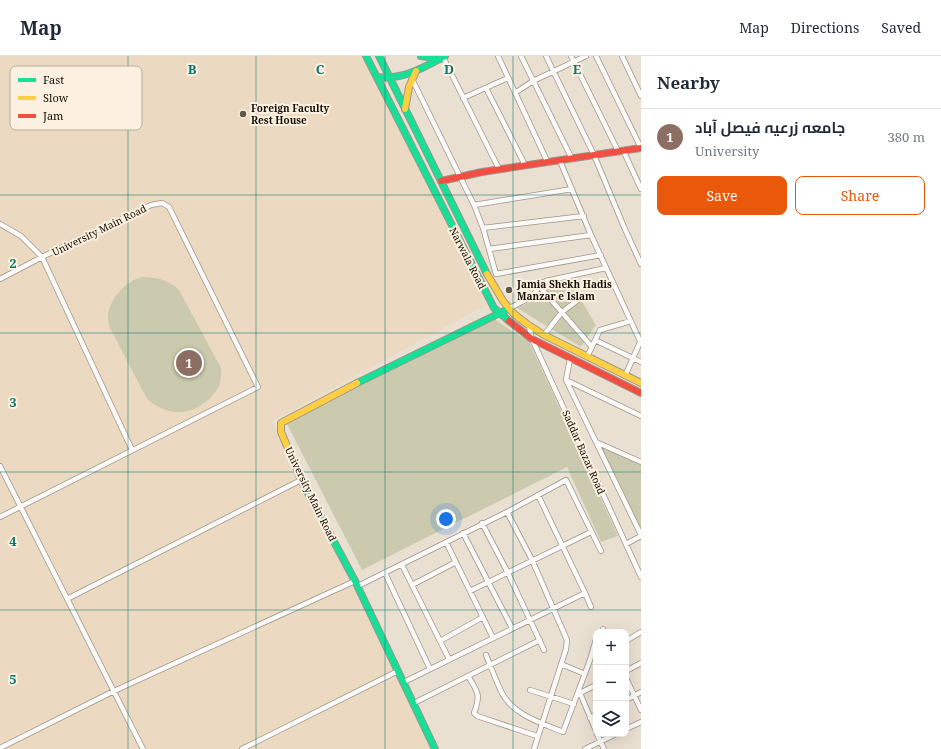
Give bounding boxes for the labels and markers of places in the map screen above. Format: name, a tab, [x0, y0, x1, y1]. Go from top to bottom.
place label: Foreign Faculty Rest House	[251, 101, 330, 127]
marker: Foreign Faculty Rest House	[238, 109, 248, 119]
place label: Jamia Shekh Hadis Manzar e Islam	[516, 277, 612, 303]
marker: Jamia Shekh Hadis Manzar e Islam	[504, 285, 514, 295]
pin: 1	[176, 348, 202, 378]

